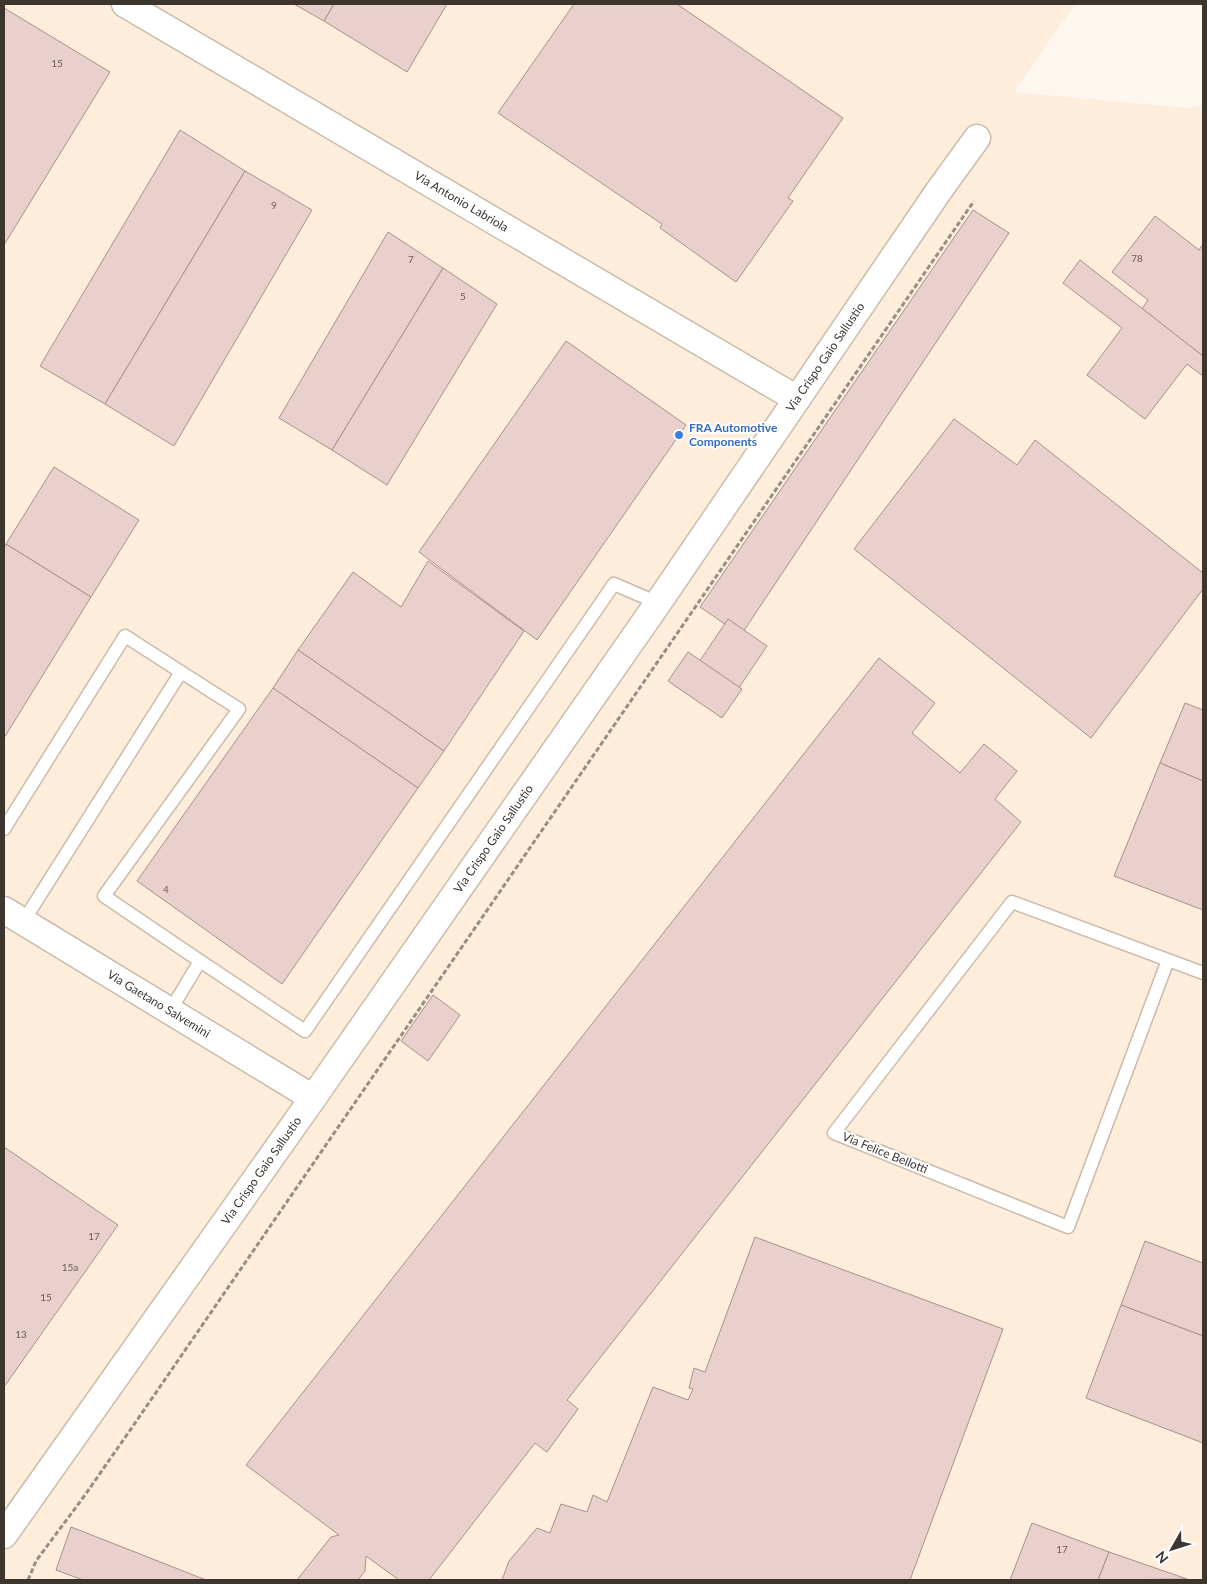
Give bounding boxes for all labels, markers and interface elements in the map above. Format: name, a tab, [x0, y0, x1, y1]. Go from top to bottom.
house number: 15	[51, 57, 63, 69]
street label: Via Antonio Labriola	[412, 168, 511, 235]
house number: 9	[271, 199, 277, 211]
house number: 78	[1131, 252, 1143, 264]
house number: 7	[408, 253, 414, 265]
house number: 5	[460, 290, 466, 302]
street label: Via Crispo Gaio Sallustio	[783, 299, 868, 414]
place label: FRA Automotive Components	[689, 420, 778, 449]
marker: FRA Automotive Components	[673, 429, 685, 441]
street label: Via Crispo Gaio Sallustio	[450, 781, 536, 896]
house number: 4	[163, 883, 169, 895]
street label: Via Gaetano Salvemini	[105, 967, 213, 1041]
street label: Via Crispo Gaio Sallustio	[218, 1113, 305, 1227]
street label: Via Felice Bellotti	[840, 1129, 930, 1177]
house number: 17	[88, 1230, 100, 1242]
house number: 15a	[62, 1261, 78, 1273]
house number: 15	[40, 1291, 52, 1303]
house number: 13	[15, 1328, 27, 1340]
north arrow	[1147, 1524, 1197, 1574]
house number: 17	[1056, 1543, 1068, 1555]
text: N	[1152, 1548, 1172, 1567]

